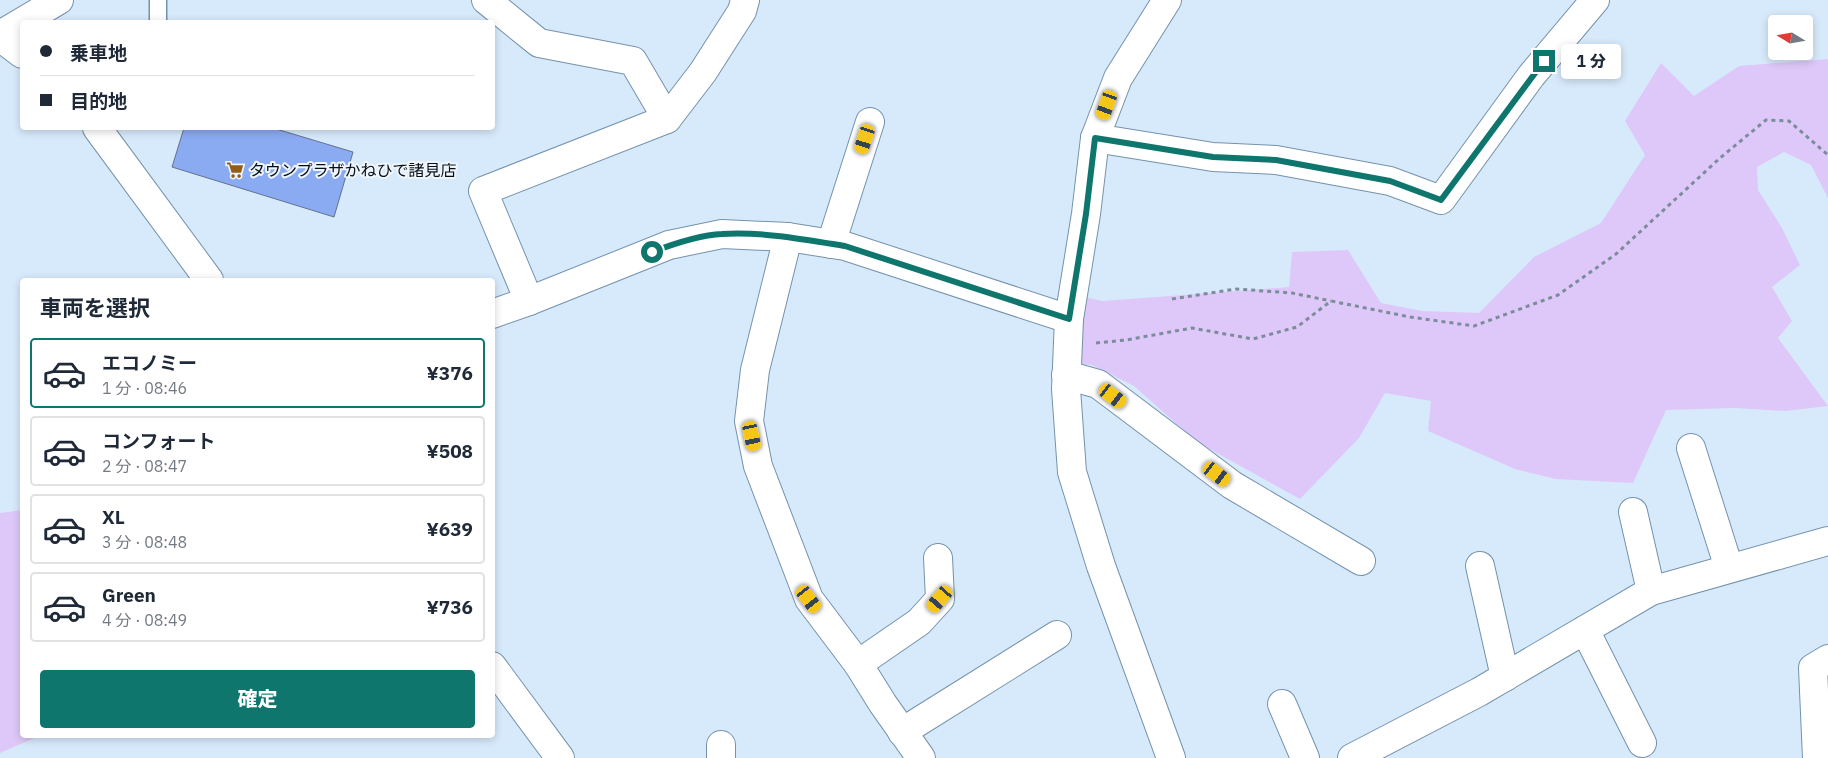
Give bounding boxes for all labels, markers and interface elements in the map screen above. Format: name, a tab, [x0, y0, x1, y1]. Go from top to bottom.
north arrow	[1768, 15, 1812, 60]
map controls	[1768, 15, 1813, 60]
text: 乗車地	[70, 41, 127, 65]
callout: 1 分	[1562, 44, 1622, 78]
route end	[1533, 50, 1555, 72]
text: 1 分	[1576, 51, 1606, 71]
car	[1094, 88, 1119, 122]
text: 目的地	[70, 89, 127, 113]
car	[853, 122, 876, 156]
supermarket icon: タウンプラザかねひで諸見店	[225, 160, 245, 180]
place label: タウンプラザかねひで諸見店	[249, 160, 457, 180]
route start	[641, 241, 663, 263]
text: 車両を選択	[40, 293, 150, 322]
icon: car	[42, 351, 87, 396]
text: エコノミー	[102, 351, 197, 375]
text: ¥376	[426, 361, 473, 385]
text: 1 分 · 08:46	[102, 378, 187, 398]
car	[1096, 381, 1129, 411]
car	[741, 420, 762, 452]
icon: car	[42, 429, 87, 474]
text: コンフォート	[102, 429, 215, 453]
text: ¥508	[426, 439, 473, 463]
text: 2 分 · 08:47	[102, 456, 187, 476]
car	[1200, 459, 1233, 489]
text: XL	[102, 505, 125, 529]
icon: car	[42, 507, 87, 552]
text: ¥639	[426, 517, 473, 541]
text: 3 分 · 08:48	[102, 532, 187, 552]
text: Green	[102, 583, 156, 607]
car	[793, 583, 824, 615]
car	[924, 583, 955, 615]
icon: car	[42, 585, 87, 630]
text: ¥736	[426, 595, 473, 619]
text: 4 分 · 08:49	[102, 610, 187, 630]
button: 確定	[40, 670, 475, 728]

